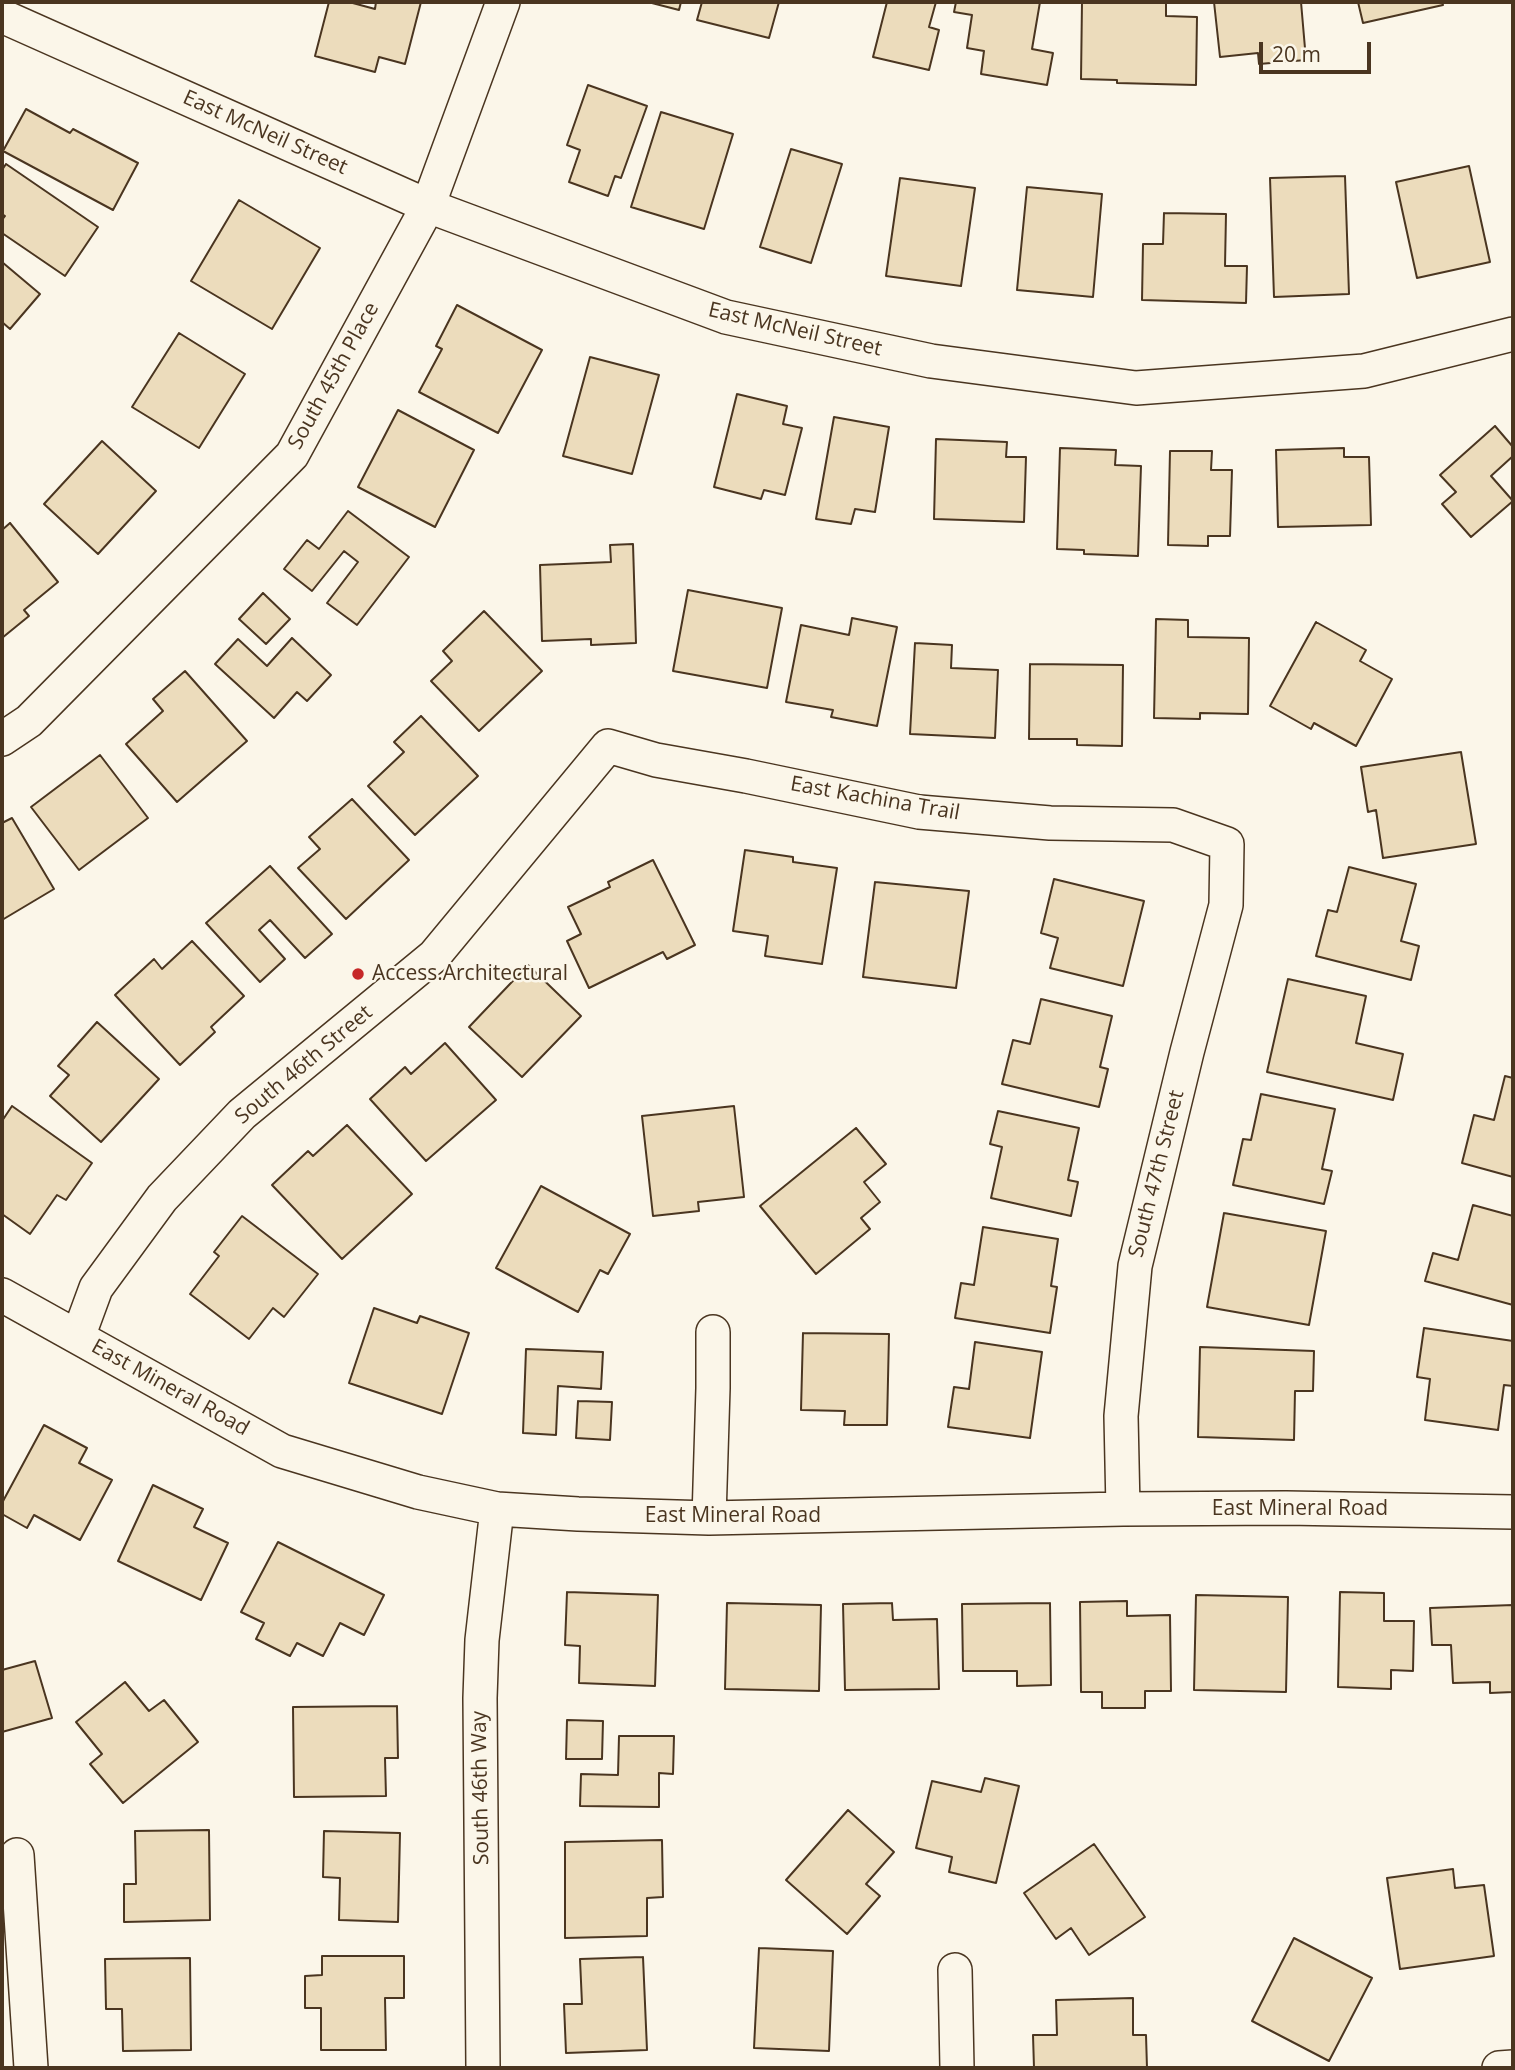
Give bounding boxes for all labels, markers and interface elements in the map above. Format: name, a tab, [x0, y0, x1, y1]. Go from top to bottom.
scale bar	[1263, 28, 1375, 72]
text: 20 m	[1272, 40, 1321, 68]
street label: East McNeil Street	[179, 85, 351, 181]
street label: South 45th Place	[283, 298, 385, 454]
street label: East McNeil Street	[706, 298, 884, 362]
street label: East Kachina Trail	[788, 772, 962, 826]
place label: Access.Architectural	[372, 961, 568, 987]
marker: Access.Architectural	[350, 966, 366, 982]
street label: South 46th Street	[230, 1000, 378, 1130]
street label: South 47th Street	[1124, 1088, 1190, 1260]
street label: East Mineral Road	[87, 1334, 253, 1442]
street label: East Mineral Road	[1212, 1496, 1388, 1522]
street label: East Mineral Road	[645, 1503, 821, 1529]
street label: South 46th Way	[467, 1711, 495, 1865]

